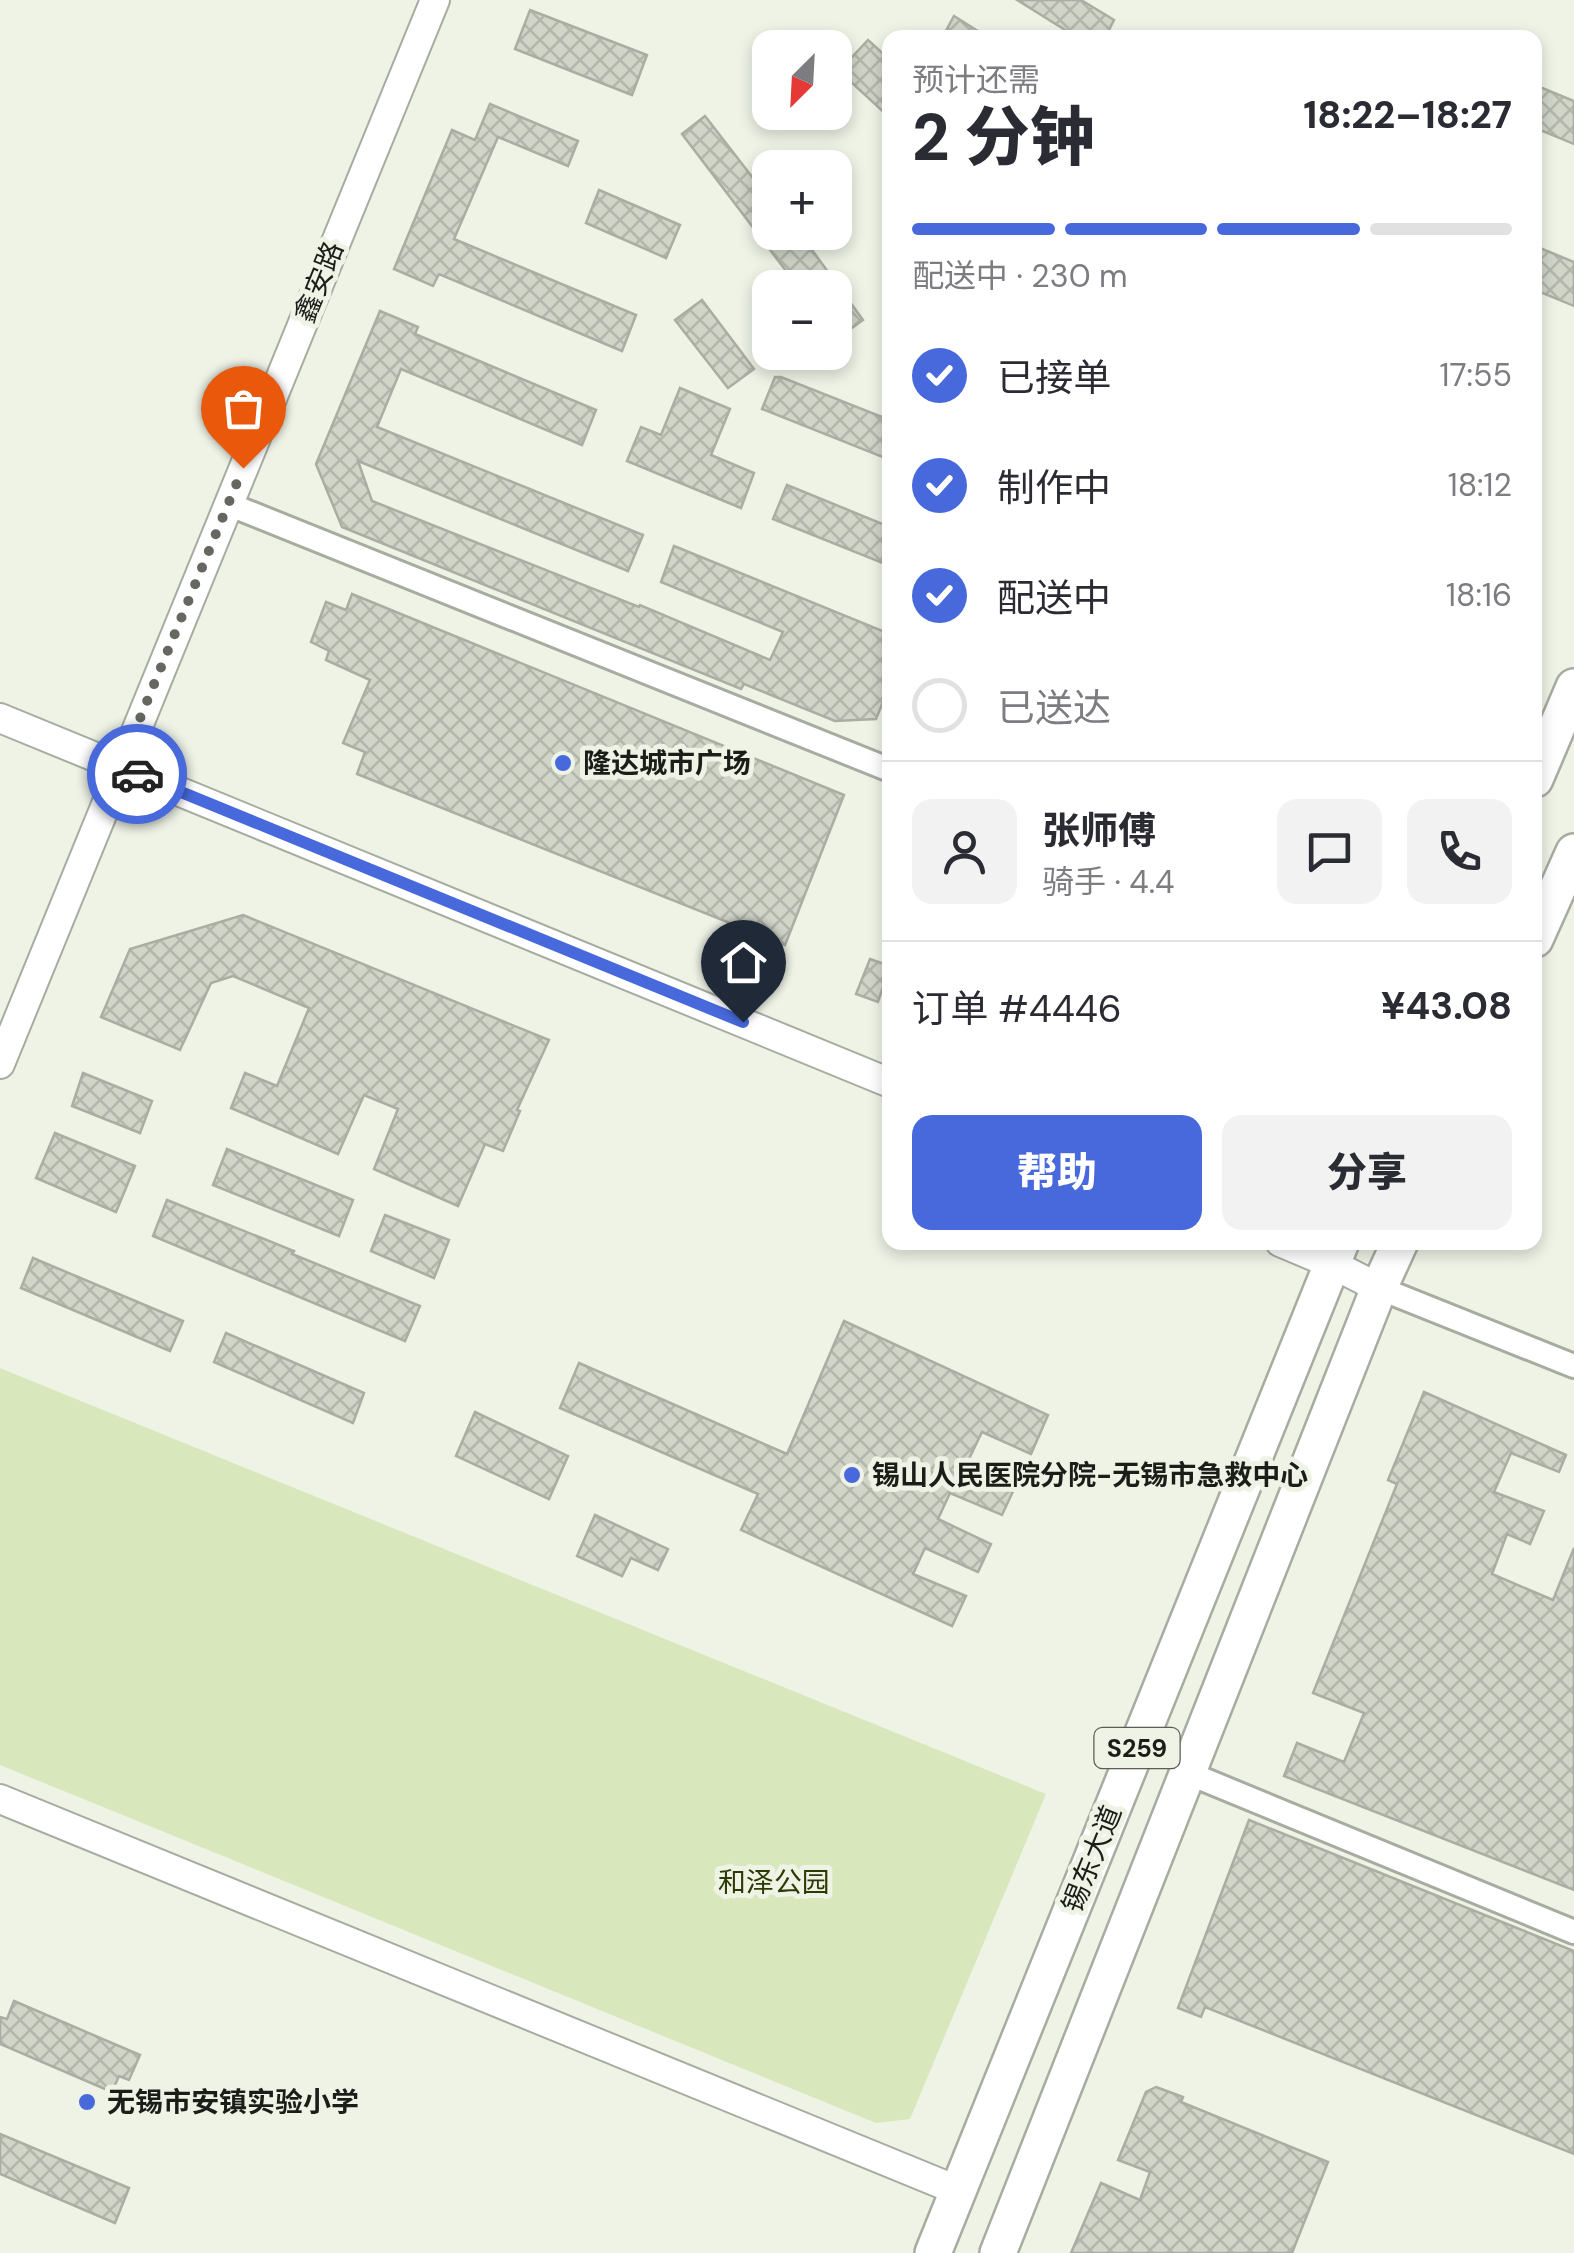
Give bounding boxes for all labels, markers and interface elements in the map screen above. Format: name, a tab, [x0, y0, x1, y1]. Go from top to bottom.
north arrow	[752, 30, 852, 130]
map controls	[752, 30, 852, 370]
text: 预计还需	[912, 59, 1040, 101]
text: 18:22–18:27	[1303, 90, 1512, 140]
text: 2 分钟	[912, 96, 1095, 180]
button: +	[752, 150, 852, 250]
street label: 鑫安路	[286, 236, 352, 328]
text: 配送中 · 230 m	[912, 255, 1128, 297]
button: −	[752, 270, 852, 370]
icon: check	[912, 348, 967, 403]
text: 已接单	[997, 353, 1111, 403]
text: 17:55	[1439, 354, 1512, 396]
pin	[201, 366, 286, 469]
icon: bag	[216, 381, 271, 436]
icon: check	[912, 458, 967, 513]
text: 制作中	[997, 463, 1111, 513]
text: 18:12	[1448, 464, 1512, 506]
icon: check	[912, 568, 967, 623]
text: 配送中	[997, 573, 1111, 623]
text: 18:16	[1446, 574, 1512, 616]
text: 已送达	[997, 683, 1111, 733]
courier	[87, 724, 187, 824]
place label: 隆达城市广场	[583, 745, 751, 782]
icon: car	[110, 747, 165, 802]
marker: 隆达城市广场	[552, 752, 574, 774]
button: person	[912, 799, 1017, 904]
button: chat	[1277, 799, 1382, 904]
button: phone	[1407, 799, 1512, 904]
text: 张师傅	[1042, 806, 1156, 856]
text: 骑手 · 4.4	[1042, 861, 1175, 903]
pin	[701, 920, 786, 1023]
icon: home	[716, 935, 771, 990]
text: ¥43.08	[1381, 981, 1512, 1031]
text: 订单 #4446	[912, 984, 1122, 1034]
button: 帮助	[912, 1115, 1202, 1230]
button: 分享	[1222, 1115, 1512, 1230]
place label: 锡山人民医院分院-无锡市急救中心	[872, 1457, 1308, 1494]
marker: 锡山人民医院分院-无锡市急救中心	[841, 1464, 863, 1486]
road number: S259	[1094, 1728, 1180, 1768]
street label: 锡东大道	[1054, 1800, 1130, 1918]
park label: 和泽公园	[718, 1864, 830, 1901]
place label: 无锡市安镇实验小学	[107, 2084, 359, 2121]
marker: 无锡市安镇实验小学	[76, 2091, 98, 2113]

